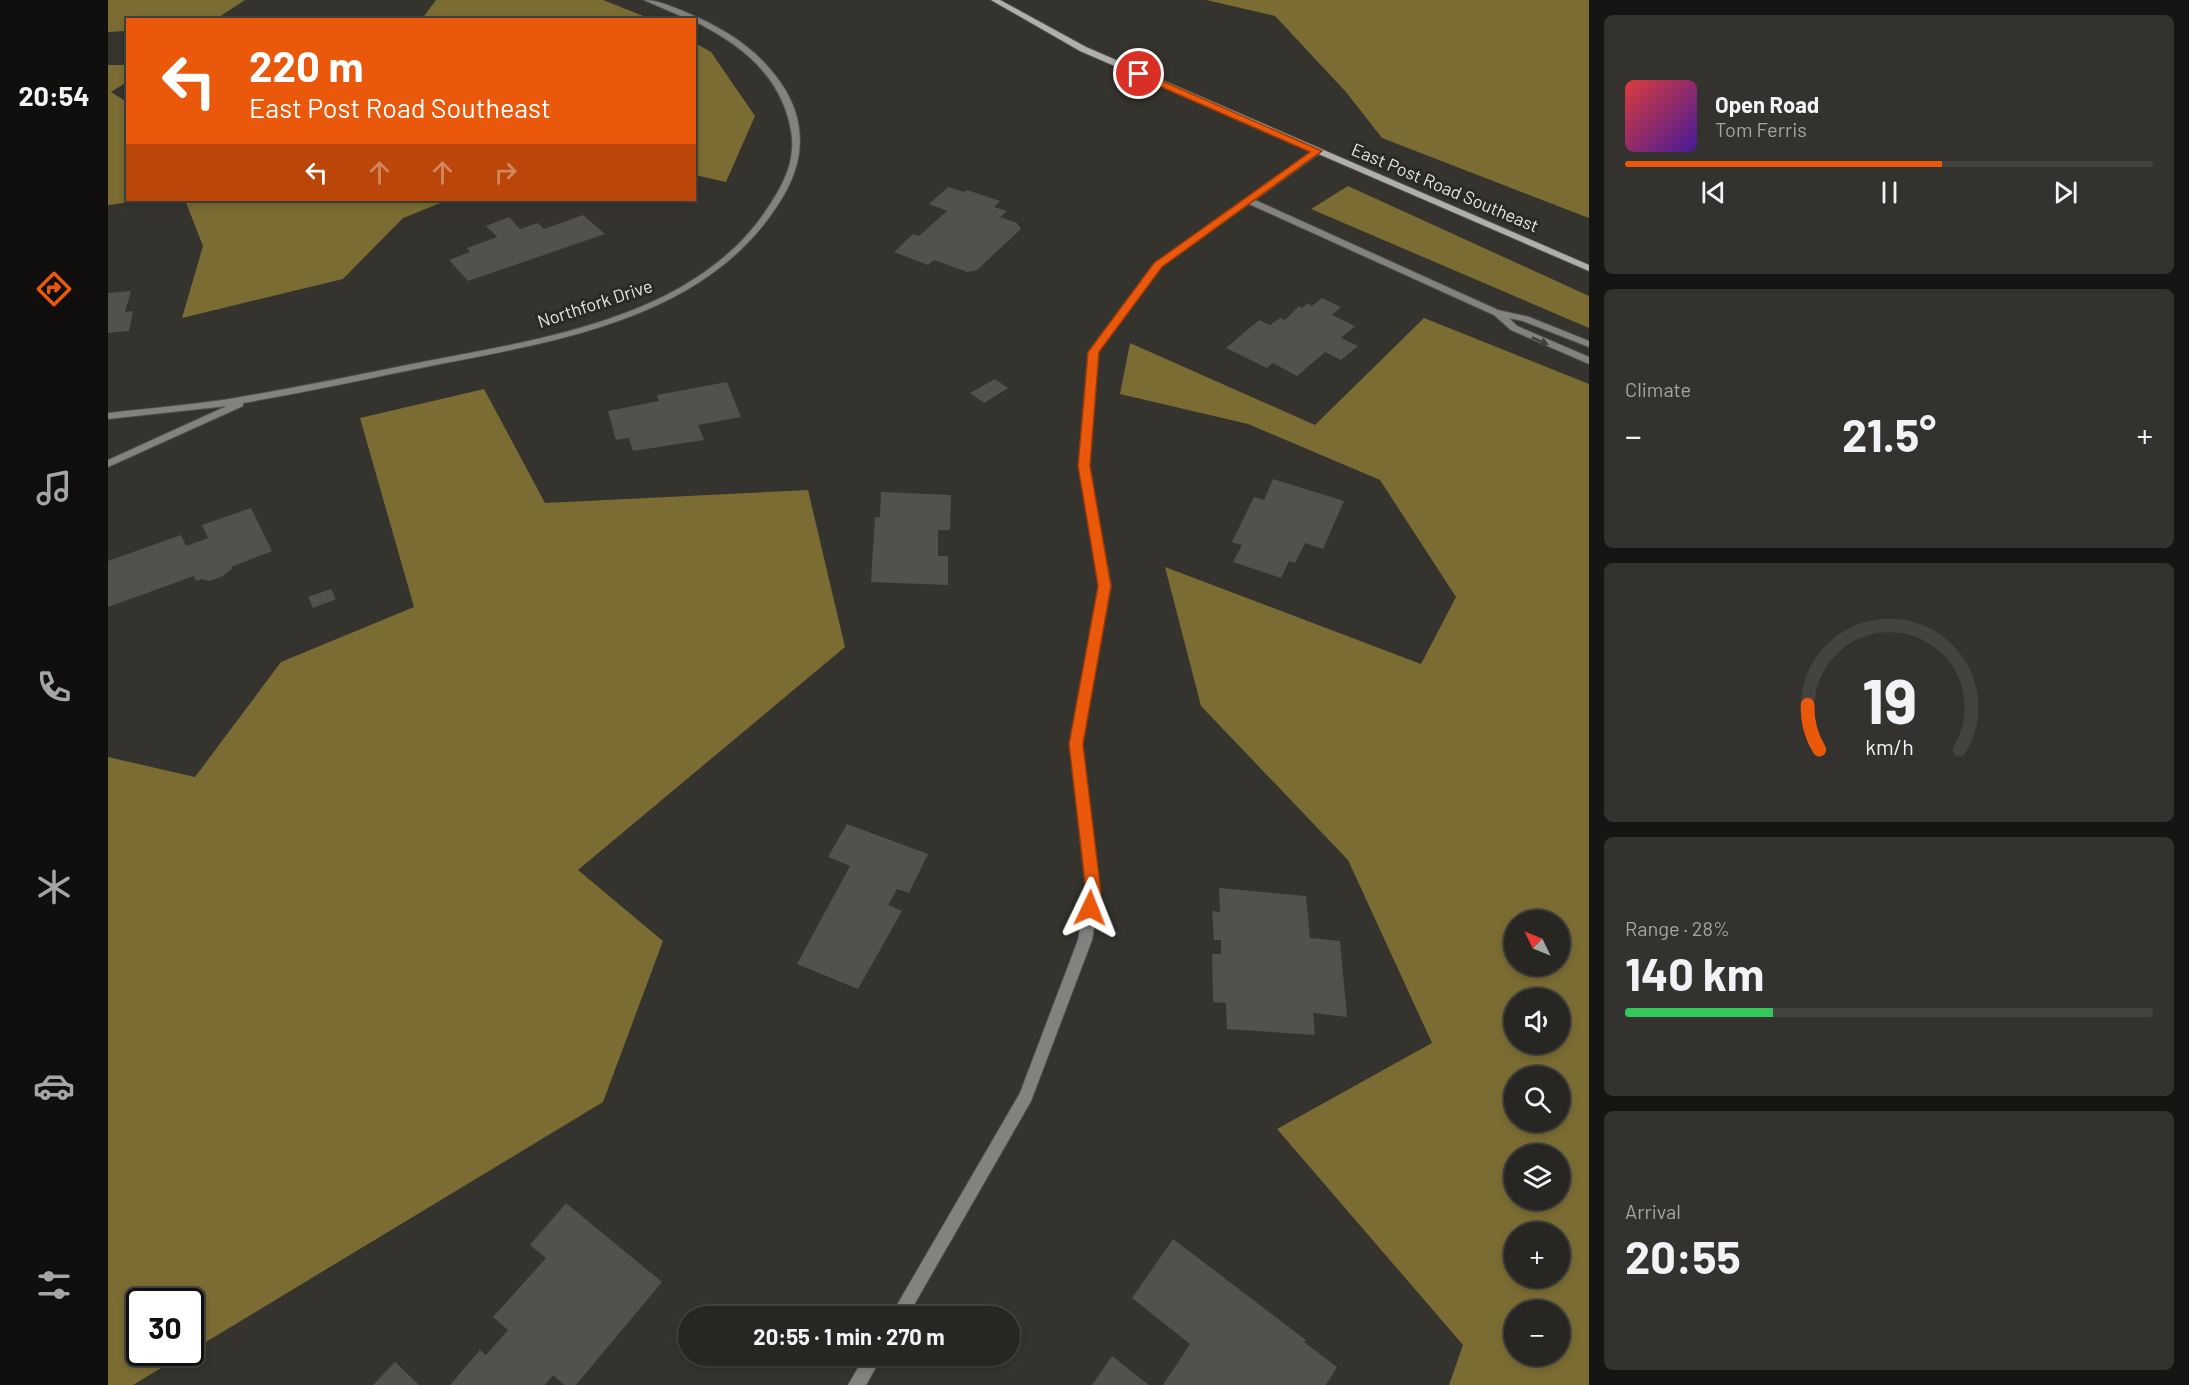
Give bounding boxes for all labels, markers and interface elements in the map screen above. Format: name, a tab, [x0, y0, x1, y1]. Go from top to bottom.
text: 220 m	[249, 40, 363, 90]
icon: left	[150, 42, 228, 120]
pin	[1113, 48, 1164, 99]
icon: arrive	[1122, 57, 1155, 90]
text: 20:54	[18, 79, 90, 111]
text: East Post Road Southeast	[249, 91, 551, 123]
text: Open Road	[1715, 91, 1819, 117]
text: Tom Ferris	[1715, 117, 1807, 141]
street label: East Post Road Southeast	[1348, 138, 1542, 237]
icon: left	[300, 156, 333, 189]
icon: ahead	[363, 156, 396, 189]
icon: ahead	[426, 156, 459, 189]
icon: right	[489, 156, 522, 189]
icon: previous	[1697, 176, 1730, 209]
icon: pause	[1873, 176, 1906, 209]
icon: next	[2049, 176, 2082, 209]
icon: directions	[33, 268, 75, 310]
street label: Northfork Drive	[534, 274, 655, 332]
one-way arrow	[1532, 336, 1550, 346]
text: Climate	[1625, 377, 1691, 401]
text: 21.5°	[1842, 407, 1936, 461]
text: −	[1625, 415, 1642, 455]
text: +	[2137, 415, 2153, 455]
icon: music	[33, 467, 75, 509]
text: 19	[1861, 662, 1917, 736]
icon: phone	[33, 666, 75, 708]
text: km/h	[1865, 734, 1913, 759]
icon: climate	[33, 866, 75, 908]
position arrow	[1058, 876, 1122, 940]
north arrow	[1504, 910, 1570, 976]
map controls	[1504, 910, 1570, 1366]
text: Range · 28%	[1625, 916, 1730, 940]
text: 140 km	[1625, 946, 1764, 1000]
button: sound	[1504, 988, 1570, 1054]
icon: car	[33, 1065, 75, 1107]
button: search	[1504, 1066, 1570, 1132]
button: layers	[1504, 1144, 1570, 1210]
text: Arrival	[1625, 1199, 1681, 1223]
button: +	[1504, 1222, 1570, 1288]
text: 20:55	[1625, 1229, 1741, 1283]
icon: filters	[33, 1264, 75, 1306]
speed limit sign: 30	[126, 1288, 204, 1366]
button: −	[1504, 1300, 1570, 1366]
text: 20:55 · 1 min · 270 m	[753, 1323, 945, 1349]

